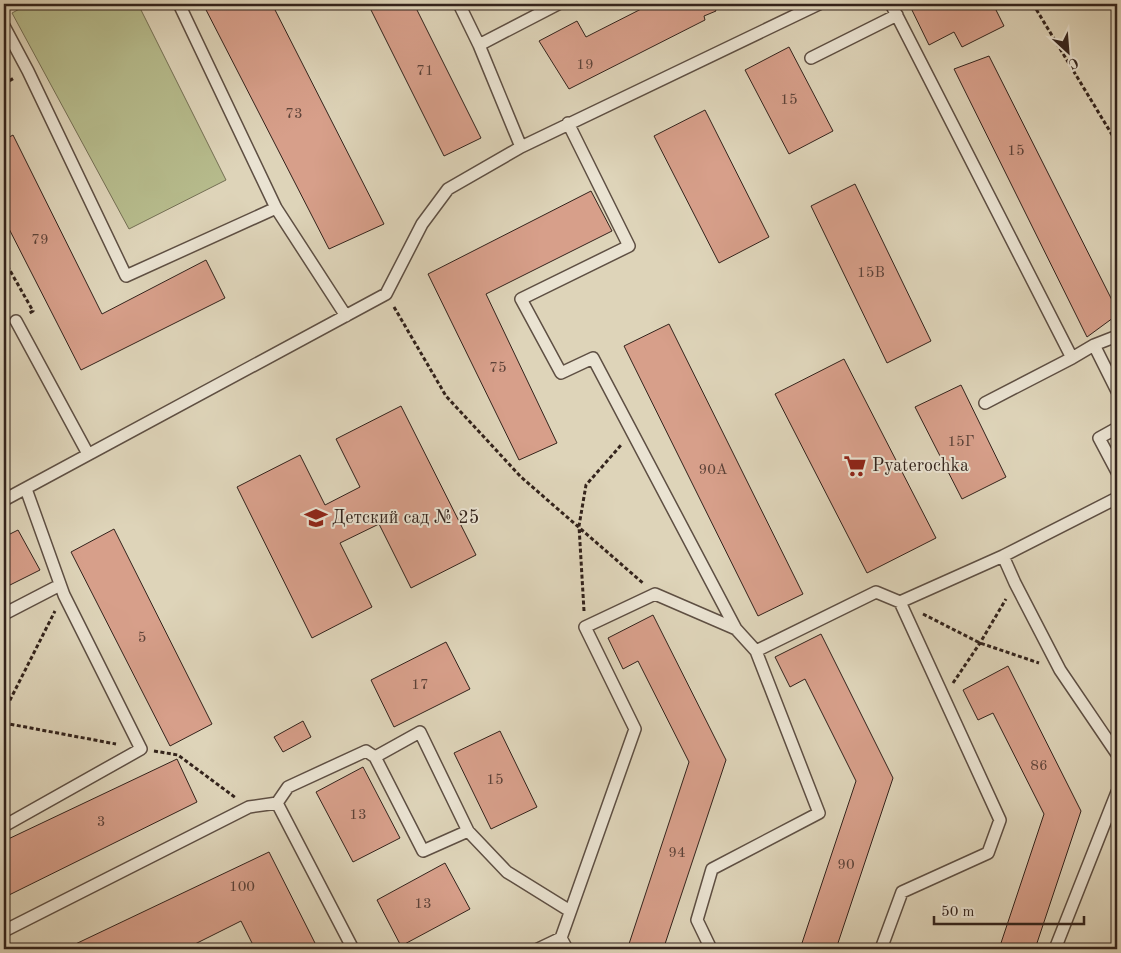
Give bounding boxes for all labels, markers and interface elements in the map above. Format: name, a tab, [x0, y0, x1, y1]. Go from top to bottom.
north arrow	[1044, 28, 1094, 78]
text: С	[1066, 54, 1080, 71]
house number: 19	[576, 58, 594, 73]
house number: 71	[416, 64, 434, 79]
house number: 15	[780, 93, 798, 108]
house number: 73	[285, 107, 303, 122]
house number: 15	[1007, 144, 1025, 159]
house number: 79	[31, 233, 49, 248]
house number: 15В	[857, 266, 885, 281]
house number: 75	[489, 361, 507, 376]
house number: 15Г	[947, 435, 975, 450]
supermarket icon: Pyaterochka	[842, 453, 868, 479]
place label: Pyaterochka	[872, 457, 969, 475]
house number: 90А	[699, 463, 728, 478]
school or university icon: Детский сад № 25	[303, 505, 329, 531]
place label: Детский сад № 25	[332, 509, 479, 527]
house number: 5	[138, 631, 146, 646]
house number: 17	[411, 678, 429, 693]
house number: 86	[1030, 759, 1048, 774]
house number: 15	[486, 773, 504, 788]
house number: 13	[349, 808, 367, 823]
house number: 3	[97, 815, 105, 830]
house number: 94	[668, 846, 686, 861]
house number: 90	[837, 858, 855, 873]
house number: 100	[229, 880, 255, 895]
scale bar	[934, 893, 1084, 925]
house number: 13	[414, 897, 432, 912]
text: 50 m	[941, 905, 975, 920]

